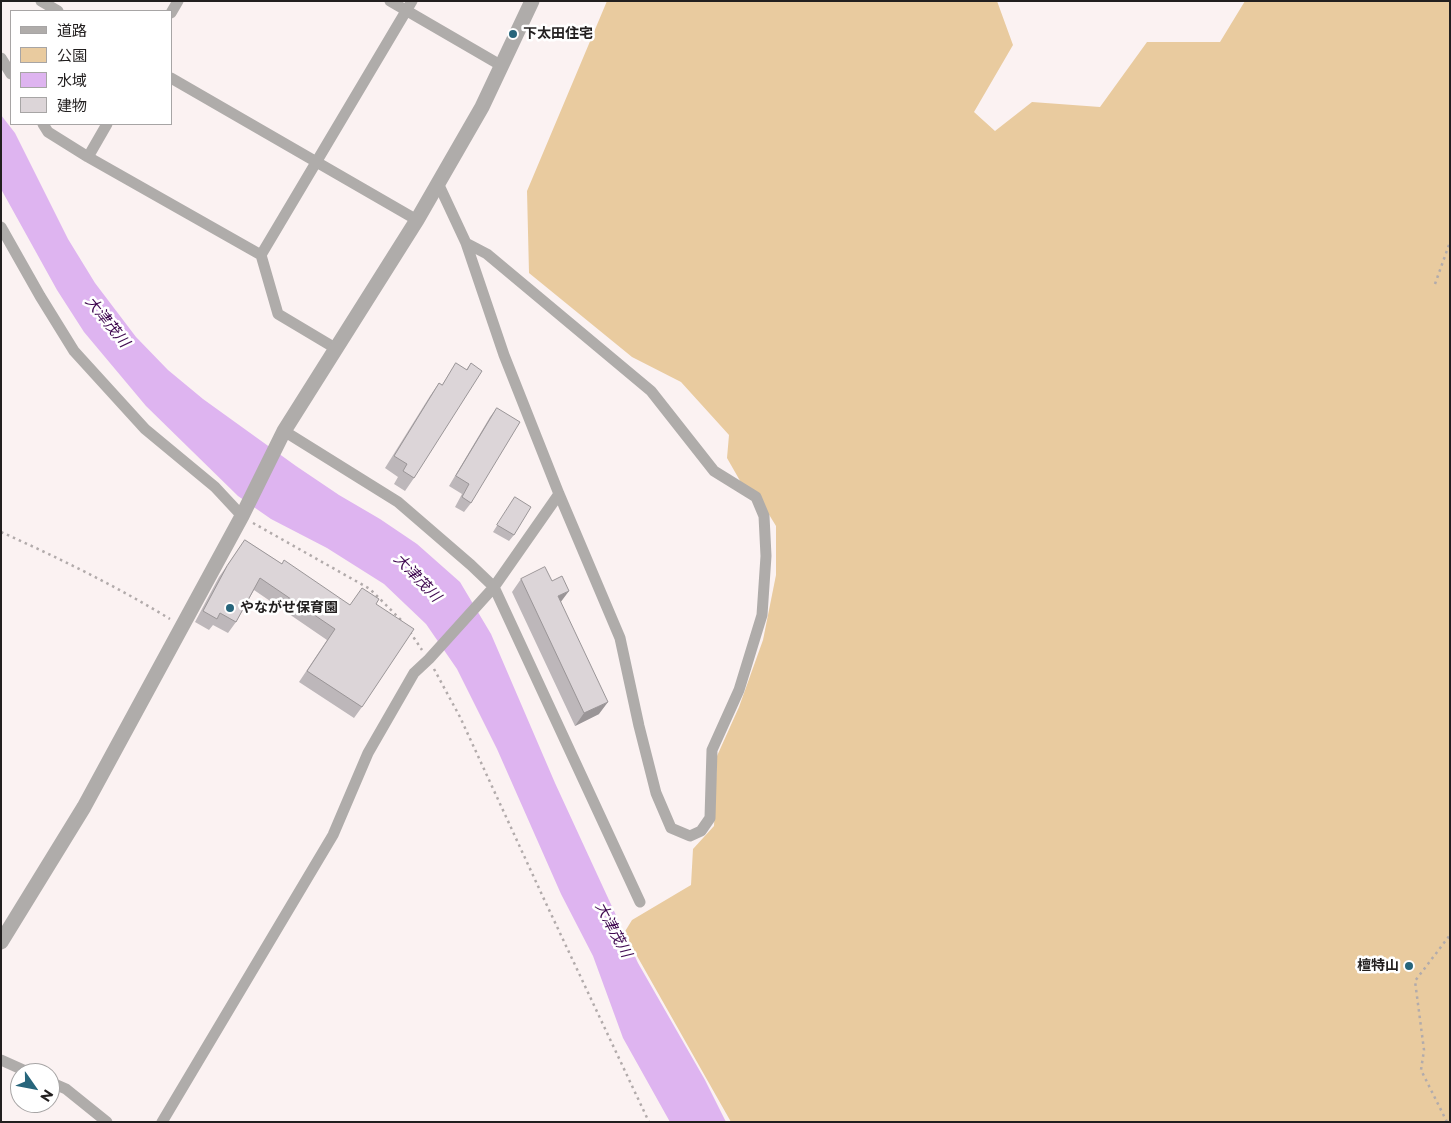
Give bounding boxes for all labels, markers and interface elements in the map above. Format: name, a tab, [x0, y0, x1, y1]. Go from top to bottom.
legend	[10, 10, 172, 125]
text: 道路	[57, 21, 87, 40]
place label: 下太田住宅	[523, 26, 593, 42]
marker: 下太田住宅	[507, 28, 519, 40]
text: 公園	[57, 46, 87, 65]
text: 水域	[57, 71, 87, 90]
text: 建物	[57, 96, 87, 115]
water label: 大津茂川	[81, 293, 133, 351]
water label: 大津茂川	[390, 550, 444, 606]
place label: やながせ保育園	[240, 600, 338, 616]
marker: やながせ保育園	[224, 602, 236, 614]
water label: 大津茂川	[591, 899, 635, 961]
place label: 檀特山	[1357, 958, 1399, 974]
marker: 檀特山	[1403, 960, 1415, 972]
north arrow	[10, 1063, 60, 1113]
text: N	[36, 1086, 57, 1105]

